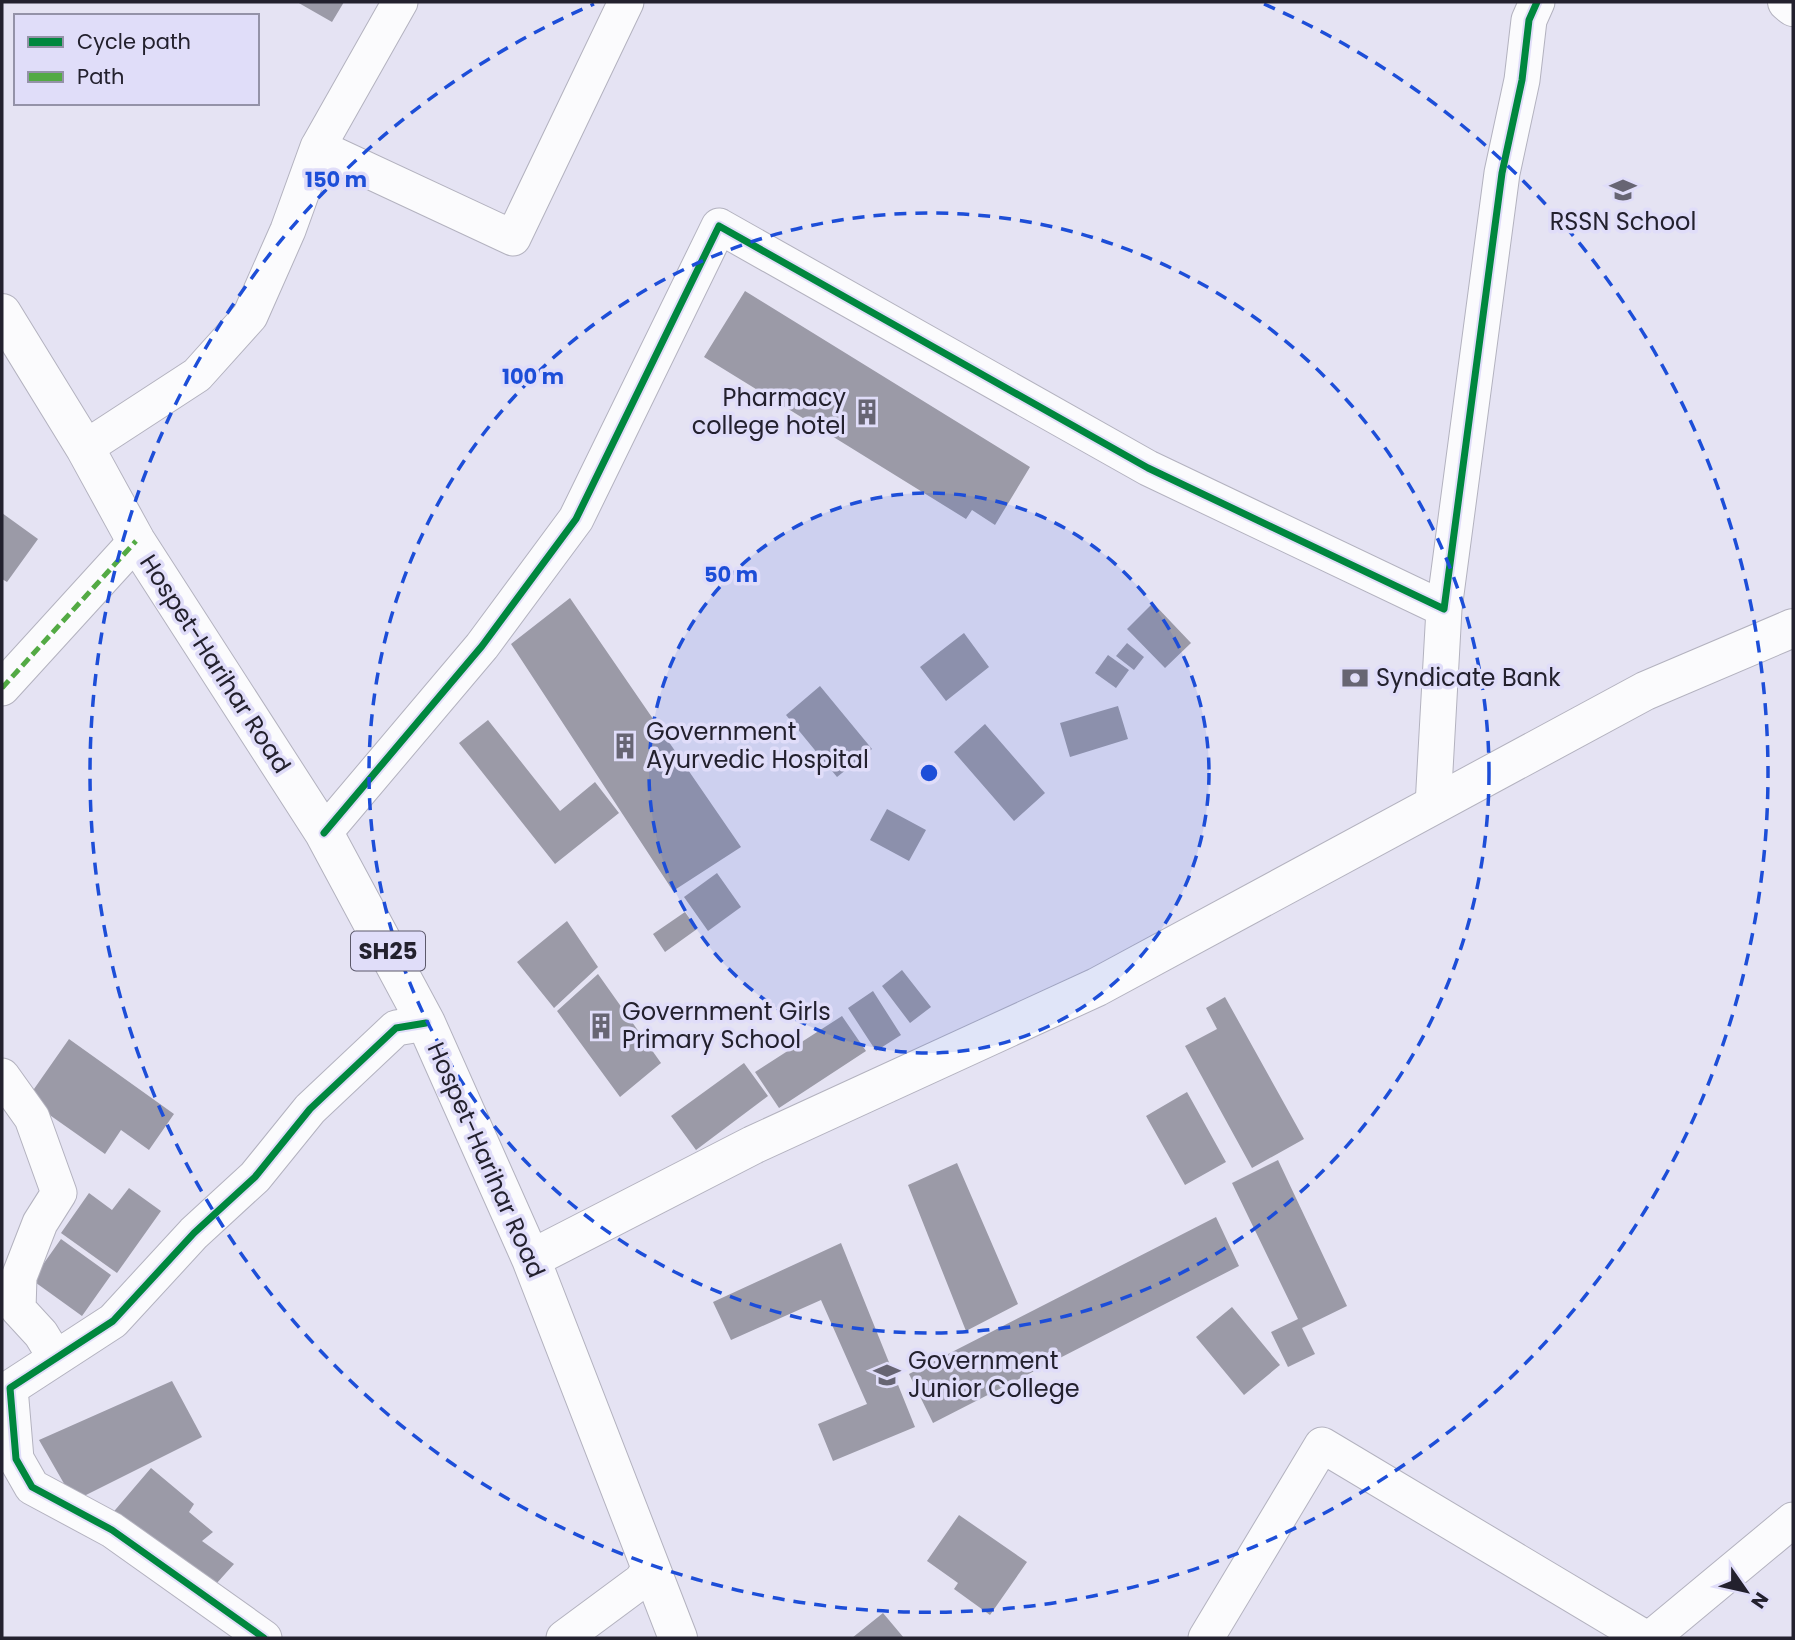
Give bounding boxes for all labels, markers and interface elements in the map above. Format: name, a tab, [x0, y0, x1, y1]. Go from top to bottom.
legend	[14, 14, 259, 105]
text: Cycle path	[77, 27, 191, 56]
text: Path	[77, 62, 124, 91]
text: 150 m	[305, 165, 367, 194]
school or university icon: RSSN School	[1608, 175, 1638, 205]
place label: RSSN School	[1550, 205, 1696, 238]
text: 100 m	[502, 362, 564, 391]
place label: Pharmacy college hotel	[692, 381, 846, 442]
building icon: Pharmacy college hotel	[852, 397, 882, 427]
street label: Hospet-Harihar Road	[132, 548, 299, 779]
text: 50 m	[704, 560, 758, 589]
place label: Syndicate Bank	[1376, 661, 1561, 694]
bank icon: Syndicate Bank	[1340, 663, 1370, 693]
place label: Government Ayurvedic Hospital	[646, 715, 869, 776]
building icon: Government Ayurvedic Hospital	[610, 731, 640, 761]
centre of rings	[917, 761, 941, 785]
road number: SH25	[351, 932, 425, 970]
place label: Government Girls Primary School	[622, 995, 831, 1056]
building icon: Government Girls Primary School	[586, 1011, 616, 1041]
street label: Hospet-Harihar Road	[420, 1037, 553, 1283]
place label: Government Junior College	[908, 1344, 1080, 1405]
school or university icon: Government Junior College	[872, 1360, 902, 1390]
north arrow	[1711, 1556, 1781, 1626]
text: N	[1744, 1587, 1775, 1614]

